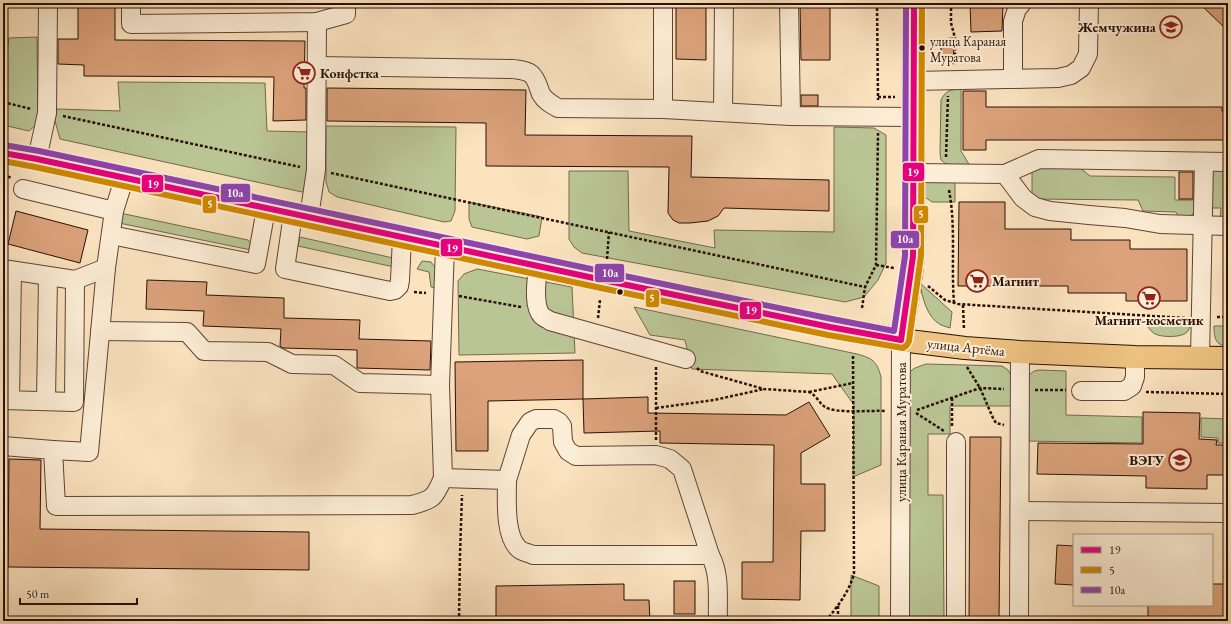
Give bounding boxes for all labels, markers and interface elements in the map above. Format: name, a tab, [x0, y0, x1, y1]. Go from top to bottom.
school or university icon: Жемчужина	[1158, 14, 1184, 40]
place label: Жемчужина	[1077, 18, 1157, 36]
place label: улица Караная Муратова	[930, 33, 1006, 66]
marker: улица Караная Муратова	[917, 43, 927, 53]
supermarket icon: Конфетка	[291, 60, 317, 86]
place label: Конфетка	[320, 64, 380, 82]
line badge: 19	[902, 162, 925, 182]
text: 19	[907, 165, 919, 179]
line badge: 19	[141, 174, 164, 193]
text: 19	[147, 177, 159, 191]
line badge: 10а	[220, 183, 251, 203]
text: 10а	[227, 186, 243, 200]
line badge: 5	[202, 195, 217, 214]
text: 5	[207, 197, 213, 211]
line badge: 5	[913, 205, 929, 224]
text: 5	[918, 207, 924, 221]
line badge: 10а	[890, 230, 920, 249]
text: 10а	[897, 232, 913, 246]
line badge: 19	[440, 238, 463, 257]
text: 19	[446, 241, 458, 255]
line badge: 10а	[594, 263, 625, 283]
text: 10а	[602, 266, 618, 280]
supermarket icon: Магнит	[964, 268, 990, 294]
place label: Магнит	[992, 272, 1040, 290]
supermarket icon: Магнит-косметик	[1136, 285, 1162, 311]
unlabelled marker	[615, 287, 625, 297]
line badge: 5	[645, 289, 660, 308]
text: 5	[649, 291, 655, 305]
line badge: 19	[739, 301, 762, 320]
text: 19	[745, 303, 757, 317]
place label: Магнит-косметик	[1094, 311, 1204, 329]
street label: улица Артёма	[926, 334, 1006, 360]
street label: улица Караная Муратова	[892, 362, 910, 502]
school or university icon: ВЭГУ	[1167, 447, 1193, 473]
place label: ВЭГУ	[1129, 451, 1165, 469]
legend	[1073, 534, 1213, 606]
text: 19	[1109, 542, 1121, 558]
text: 5	[1109, 562, 1115, 578]
scale bar	[20, 580, 137, 606]
text: 10а	[1109, 582, 1126, 598]
text: 50 m	[26, 586, 50, 602]

